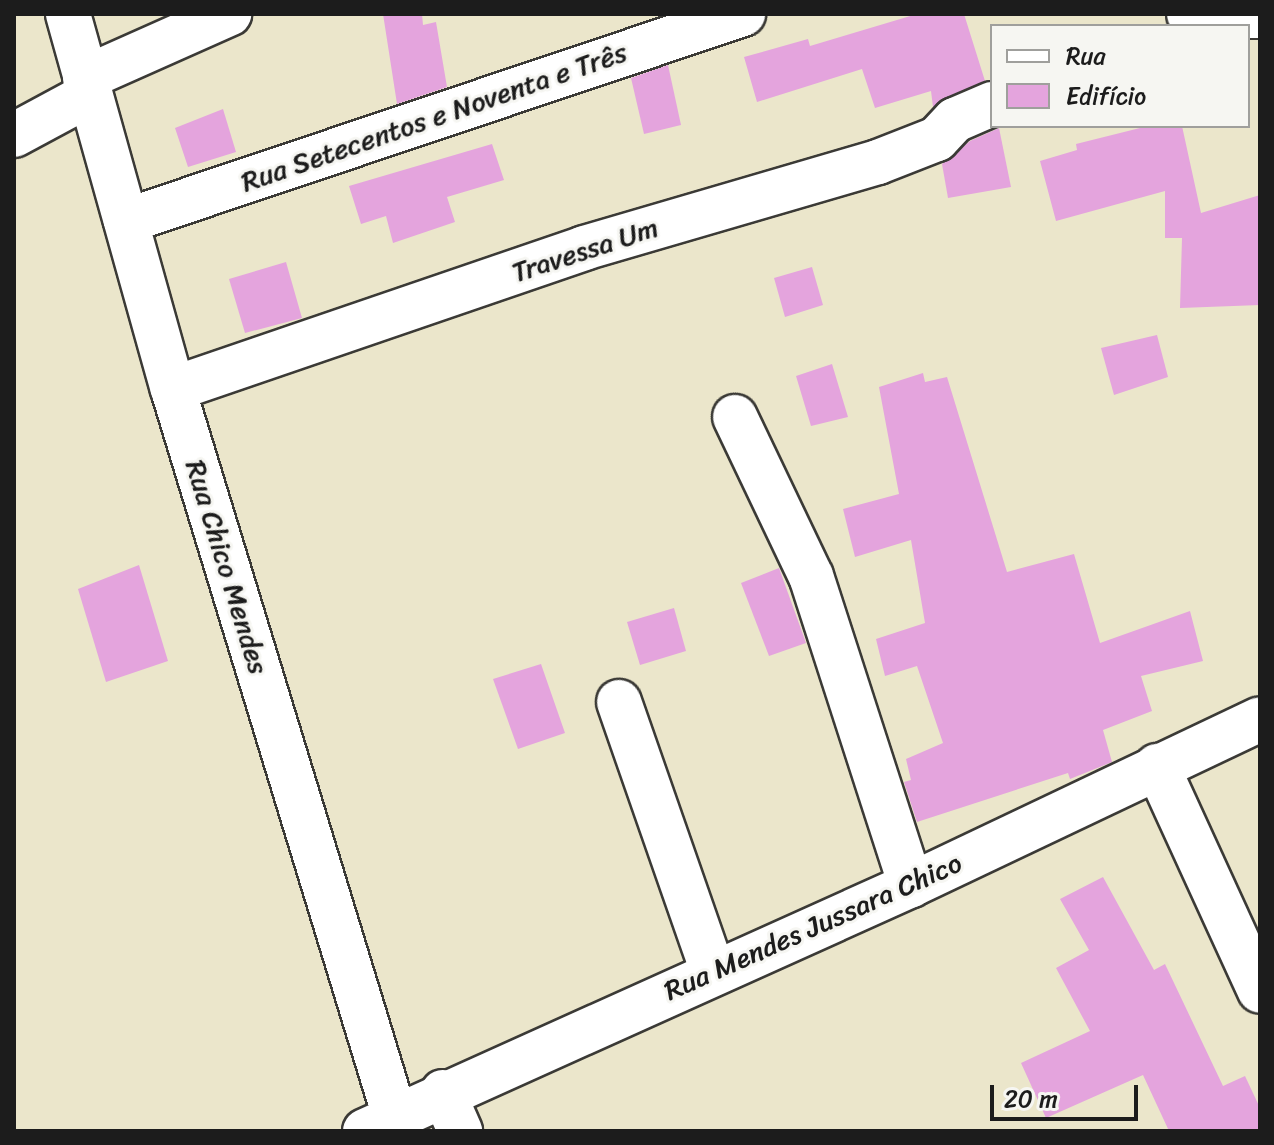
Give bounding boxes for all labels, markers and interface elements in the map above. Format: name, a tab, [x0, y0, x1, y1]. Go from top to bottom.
legend	[990, 24, 1250, 128]
street label: Rua Setecentos e Noventa e Três	[237, 35, 631, 199]
text: Rua	[1066, 35, 1105, 77]
text: Edifício	[1066, 75, 1146, 117]
street label: Travessa Um	[508, 211, 662, 289]
street label: Rua Chico Mendes	[179, 456, 275, 678]
street label: Rua Mendes Jussara Chico	[659, 846, 967, 1008]
scale bar	[994, 1069, 1142, 1119]
text: 20 m	[1004, 1078, 1058, 1120]

